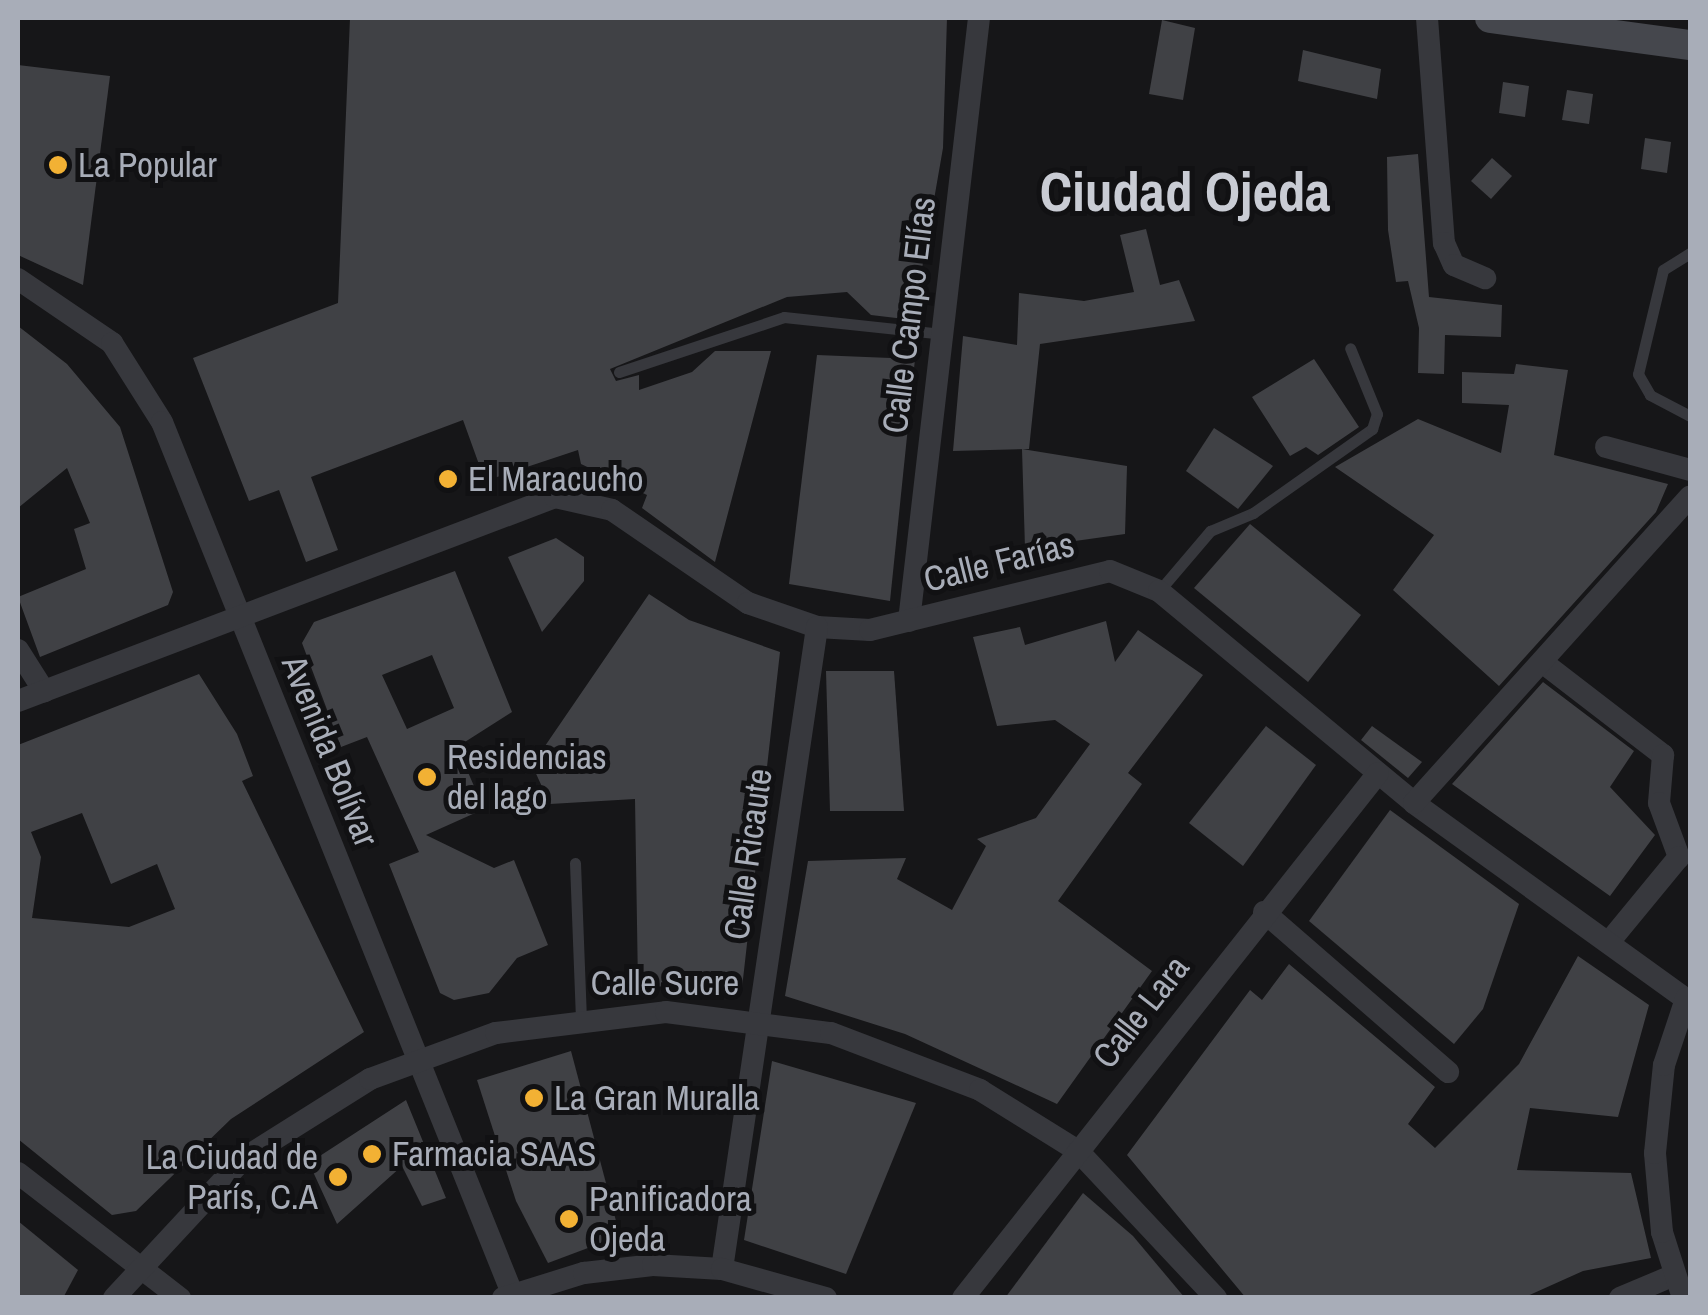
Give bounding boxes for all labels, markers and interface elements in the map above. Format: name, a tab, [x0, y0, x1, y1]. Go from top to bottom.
place label: La Popular	[78, 144, 217, 186]
marker: La Popular	[47, 154, 69, 176]
district label: Ciudad Ojeda	[1040, 159, 1330, 225]
street label: Calle Campo Elías	[874, 195, 944, 435]
place label: El Maracucho	[468, 458, 643, 500]
marker: El Maracucho	[437, 468, 459, 490]
street label: Calle Farías	[920, 523, 1078, 601]
street label: Avenida Bolívar	[273, 649, 387, 853]
place label: Residencias del lago	[447, 736, 607, 818]
marker: Residencias del lago	[416, 766, 438, 788]
street label: Calle Ricaute	[715, 766, 781, 942]
street label: Calle Lara	[1084, 948, 1198, 1076]
street label: Calle Sucre	[591, 962, 739, 1004]
place label: La Gran Muralla	[554, 1077, 760, 1119]
marker: La Gran Muralla	[523, 1087, 545, 1109]
place label: Farmacia SAAS	[392, 1133, 596, 1175]
place label: La Ciudad de París, C.A	[146, 1136, 318, 1218]
marker: Farmacia SAAS	[361, 1143, 383, 1165]
marker: La Ciudad de París, C.A	[327, 1166, 349, 1188]
place label: Panificadora Ojeda	[589, 1178, 752, 1260]
marker: Panificadora Ojeda	[558, 1208, 580, 1230]

